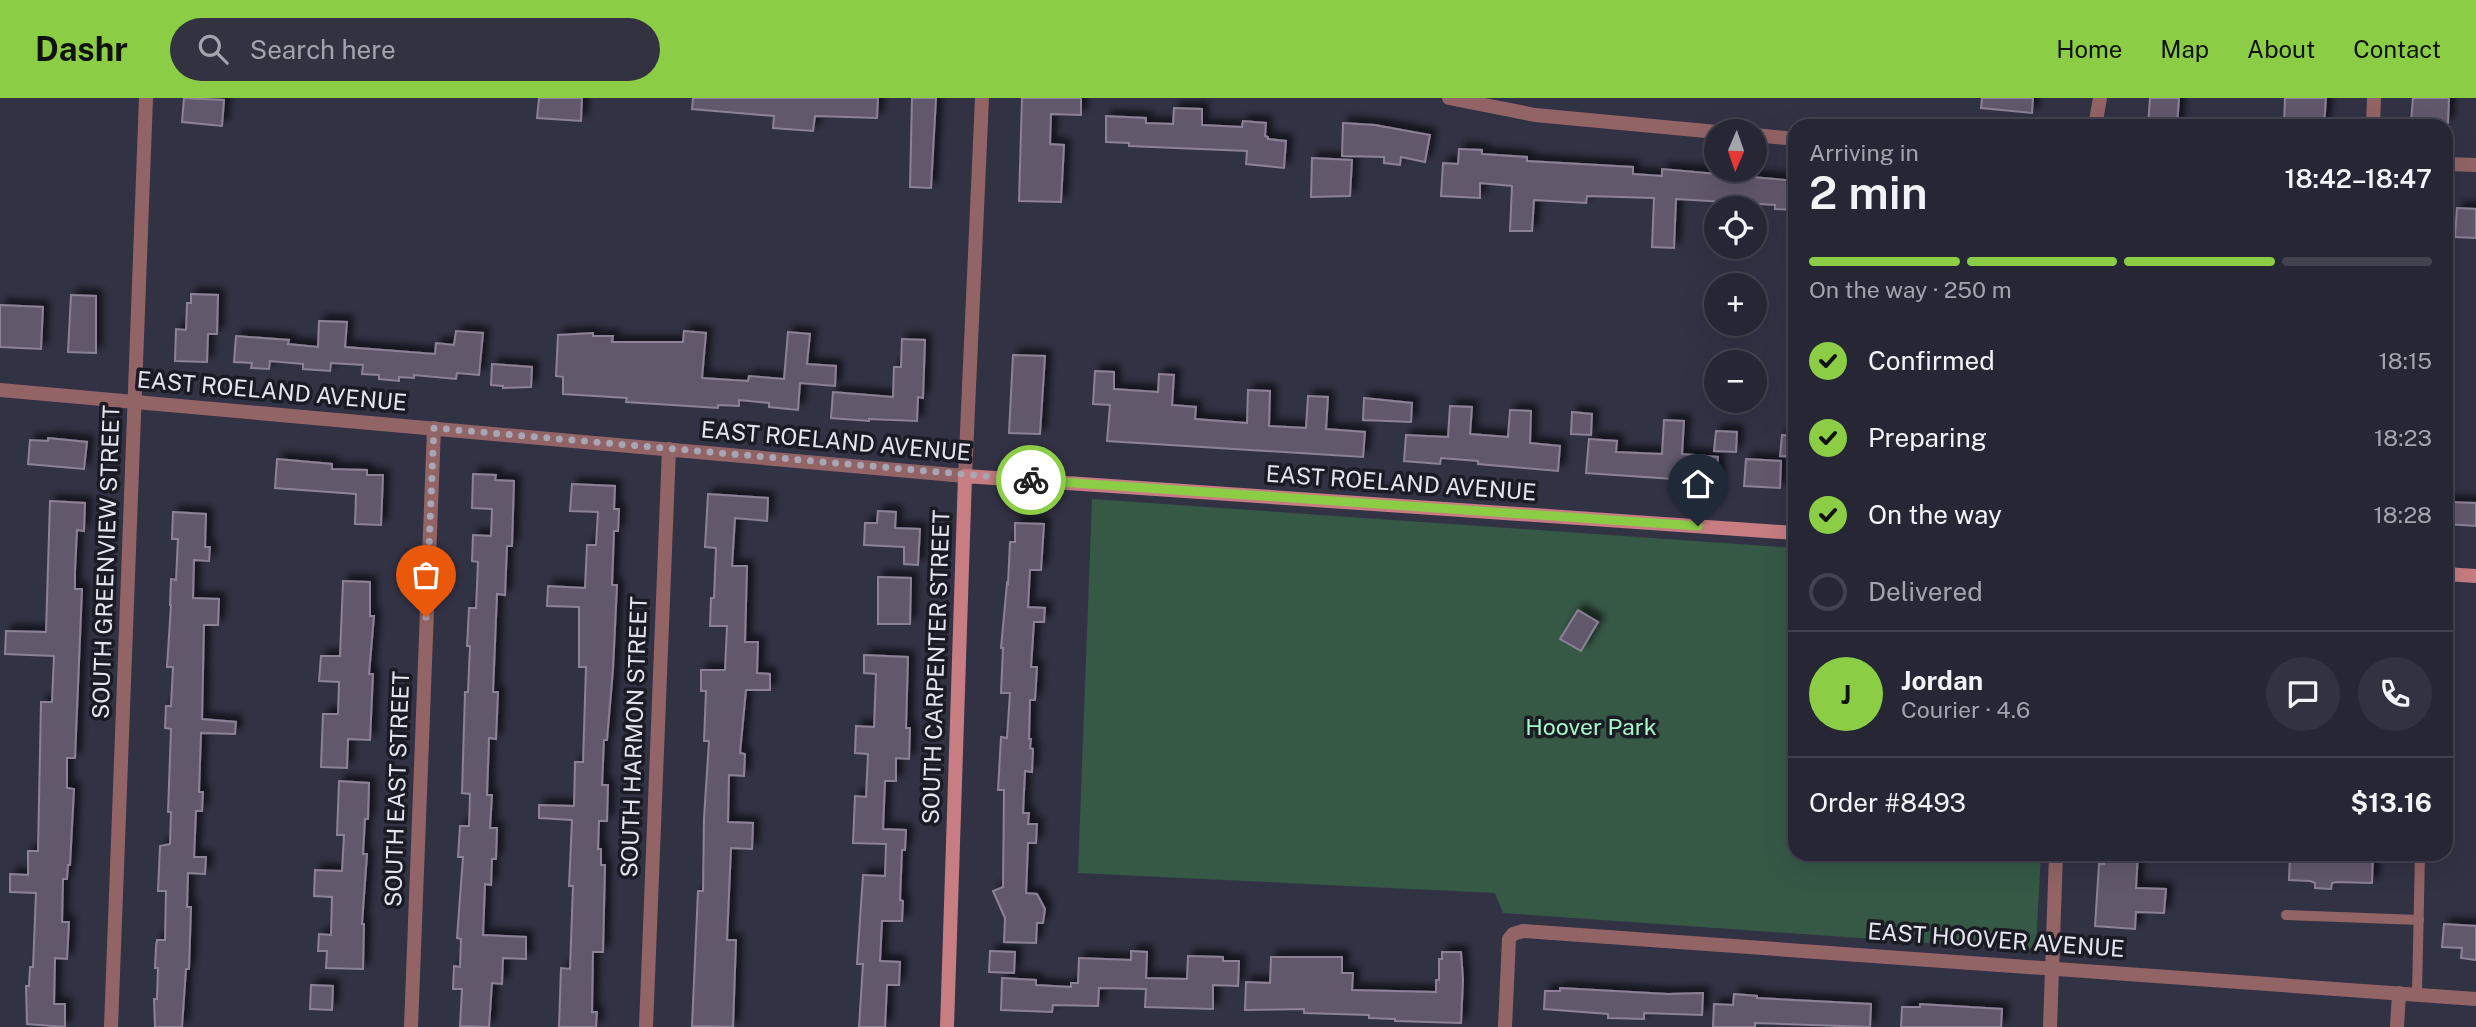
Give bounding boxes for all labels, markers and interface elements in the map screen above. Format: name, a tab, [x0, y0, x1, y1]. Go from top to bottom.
search box	[170, 18, 660, 81]
text: Dashr	[35, 30, 128, 68]
icon: search	[194, 30, 232, 68]
text: Search here	[250, 34, 396, 65]
text: Home	[2056, 35, 2122, 63]
text: Map	[2160, 35, 2209, 63]
text: About	[2247, 35, 2315, 63]
text: Contact	[2353, 35, 2441, 63]
north arrow	[1704, 119, 1768, 182]
map controls	[1704, 119, 1767, 413]
text: Arriving in	[1809, 139, 1919, 166]
text: 18:42–18:47	[2285, 163, 2432, 194]
text: 2 min	[1809, 165, 1928, 219]
button: locate	[1704, 196, 1767, 259]
button: +	[1704, 273, 1767, 336]
text: On the way · 250 m	[1809, 276, 2012, 303]
icon: check	[1809, 342, 1847, 380]
text: Confirmed	[1868, 345, 1995, 376]
text: 18:15	[2378, 347, 2432, 374]
button: −	[1704, 350, 1767, 413]
street label: EAST ROELAND AVENUE	[136, 365, 408, 416]
street label: SOUTH GREENVIEW STREET	[87, 404, 124, 719]
street label: EAST ROELAND AVENUE	[700, 415, 972, 466]
icon: check	[1809, 419, 1847, 457]
text: Preparing	[1868, 422, 1987, 453]
text: 18:23	[2374, 424, 2432, 451]
courier	[996, 445, 1066, 515]
pin	[1668, 454, 1728, 526]
street label: EAST ROELAND AVENUE	[1265, 460, 1537, 505]
icon: bike	[1012, 461, 1050, 499]
icon: home	[1679, 465, 1717, 503]
icon: check	[1809, 496, 1847, 534]
text: On the way	[1868, 499, 2002, 530]
text: 18:28	[2374, 501, 2432, 528]
street label: SOUTH CARPENTER STREET	[917, 509, 954, 825]
pin	[396, 545, 456, 617]
icon: bag	[407, 556, 445, 594]
text: Delivered	[1868, 576, 1983, 607]
street label: SOUTH HARMON STREET	[615, 596, 652, 878]
button: chat	[2266, 657, 2340, 731]
button: phone	[2358, 657, 2432, 731]
text: Jordan	[1901, 665, 1983, 696]
street label: SOUTH EAST STREET	[379, 670, 414, 907]
text: J	[1841, 679, 1851, 710]
text: Courier · 4.6	[1901, 696, 2030, 723]
park label: Hoover Park	[1525, 713, 1657, 740]
text: Order #8493	[1809, 787, 1966, 818]
text: $13.16	[2351, 787, 2432, 818]
street label: EAST HOOVER AVENUE	[1867, 917, 2125, 962]

